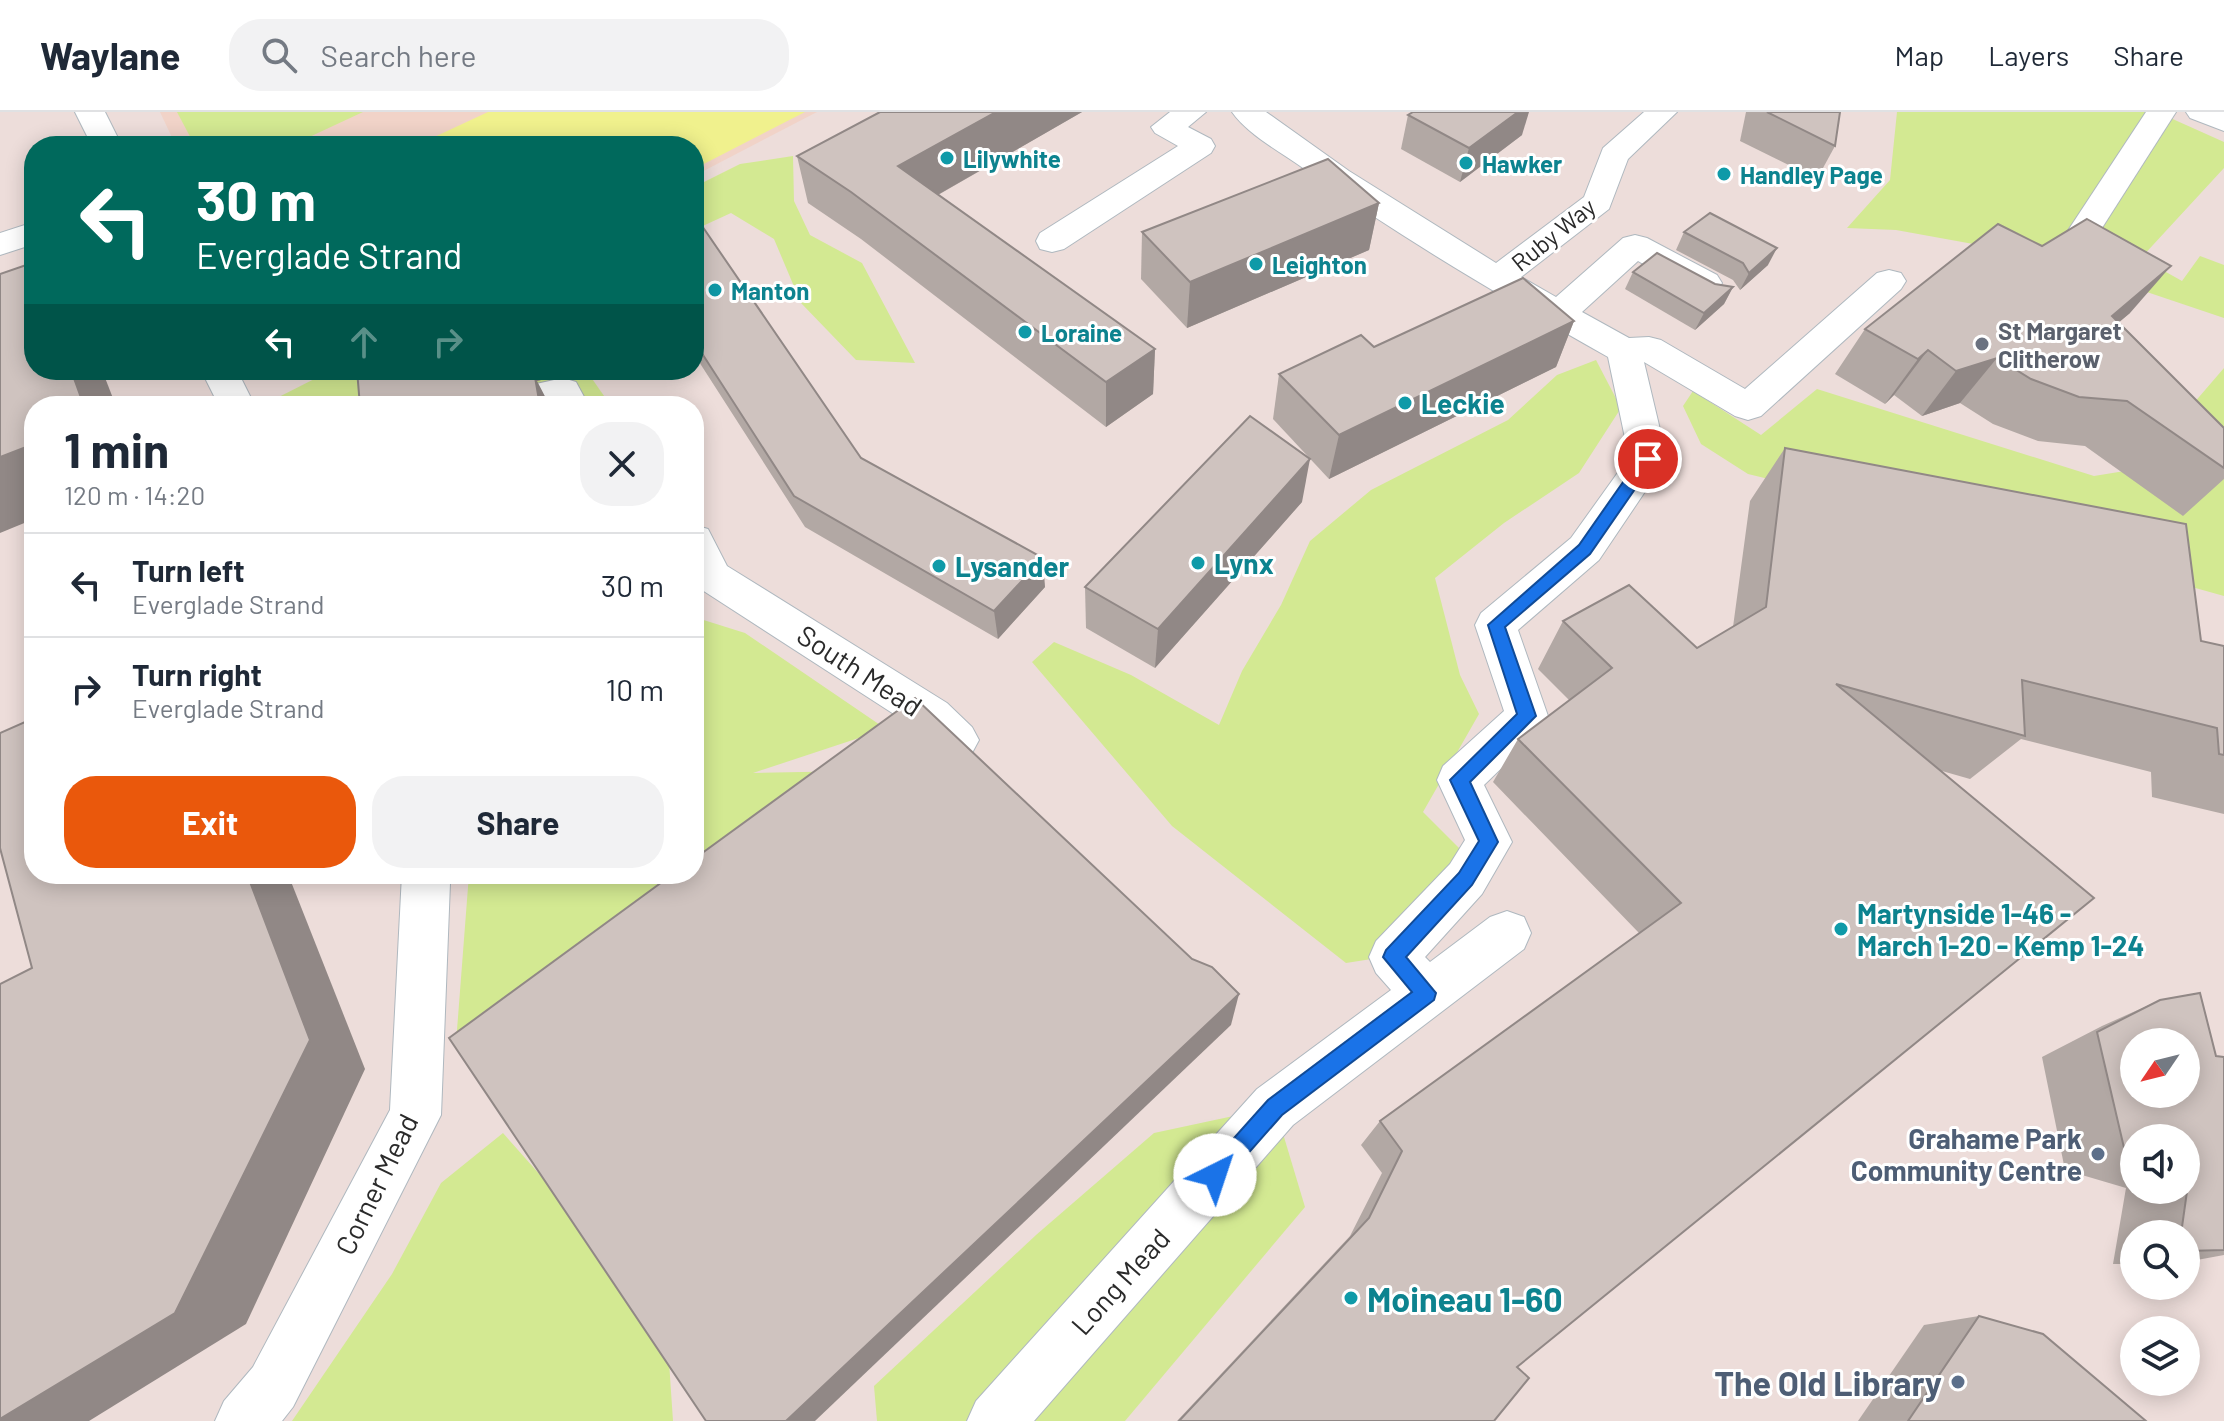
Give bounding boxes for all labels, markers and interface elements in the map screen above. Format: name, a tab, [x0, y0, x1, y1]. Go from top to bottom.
search box	[229, 19, 789, 91]
text: Waylane	[40, 32, 181, 78]
icon: search	[257, 33, 301, 77]
text: Search here	[321, 37, 476, 73]
text: Map	[1894, 38, 1944, 72]
text: Layers	[1988, 38, 2069, 72]
text: Share	[2113, 38, 2184, 72]
place label: Lilywhite	[963, 144, 1061, 173]
marker: Lilywhite	[938, 149, 956, 167]
place label: Hawker	[1482, 149, 1562, 178]
marker: Hawker	[1457, 154, 1475, 172]
place label: Handley Page	[1740, 160, 1883, 189]
text: 30 m	[196, 165, 316, 232]
marker: Handley Page	[1715, 165, 1733, 183]
icon: left	[64, 168, 168, 272]
street label: Ruby Way	[1505, 191, 1601, 277]
text: Everglade Strand	[196, 233, 462, 276]
place label: Leighton	[1272, 250, 1367, 279]
marker: Leighton	[1247, 255, 1265, 273]
place label: Manton	[731, 276, 809, 305]
marker: Manton	[706, 281, 724, 299]
place label: St Margaret Clitherow	[1998, 316, 2122, 373]
place label: Loraine	[1041, 318, 1122, 347]
icon: left	[258, 320, 302, 364]
icon: ahead	[342, 320, 386, 364]
icon: right	[426, 320, 470, 364]
marker: Loraine	[1016, 323, 1034, 341]
marker: St Margaret Clitherow	[1973, 335, 1991, 353]
place label: Leckie	[1421, 386, 1505, 420]
marker: Leckie	[1396, 394, 1414, 412]
text: 1 min	[64, 420, 169, 478]
button: close	[580, 422, 664, 506]
pin	[1614, 425, 1682, 493]
icon: arrive	[1626, 437, 1670, 481]
text: 120 m · 14:20	[64, 479, 205, 510]
place label: Lynx	[1214, 546, 1274, 580]
place label: Lysander	[955, 549, 1070, 583]
text: Turn left	[132, 552, 245, 588]
marker: Lynx	[1189, 554, 1207, 572]
marker: Lysander	[930, 557, 948, 575]
icon: left	[64, 563, 108, 607]
text: 30 m	[601, 567, 664, 603]
text: Everglade Strand	[132, 588, 324, 619]
street label: South Mead	[791, 617, 929, 723]
text: Turn right	[132, 656, 262, 692]
icon: right	[64, 667, 108, 711]
text: 10 m	[606, 671, 664, 707]
text: Everglade Strand	[132, 692, 324, 723]
button: Exit	[64, 776, 356, 868]
button: Share	[372, 776, 664, 868]
place label: Martynside 1-46 - March 1-20 - Kemp 1-24	[1857, 896, 2144, 962]
marker: Martynside 1-46 - March 1-20 - Kemp 1-24	[1832, 920, 1850, 938]
north arrow	[2120, 1028, 2200, 1108]
map controls	[2120, 1028, 2200, 1396]
street label: Corner Mead	[327, 1108, 425, 1260]
place label: Grahame Park Community Centre	[1851, 1121, 2082, 1187]
button: sound	[2120, 1124, 2200, 1204]
position arrow	[1173, 1133, 1257, 1217]
marker: Grahame Park Community Centre	[2089, 1145, 2107, 1163]
button: search	[2120, 1220, 2200, 1300]
street label: Long Mead	[1063, 1221, 1177, 1341]
place label: Moineau 1-60	[1367, 1278, 1563, 1319]
marker: Moineau 1-60	[1342, 1289, 1360, 1307]
button: layers	[2120, 1316, 2200, 1396]
place label: The Old Library	[1714, 1362, 1942, 1403]
marker: The Old Library	[1949, 1373, 1967, 1391]

